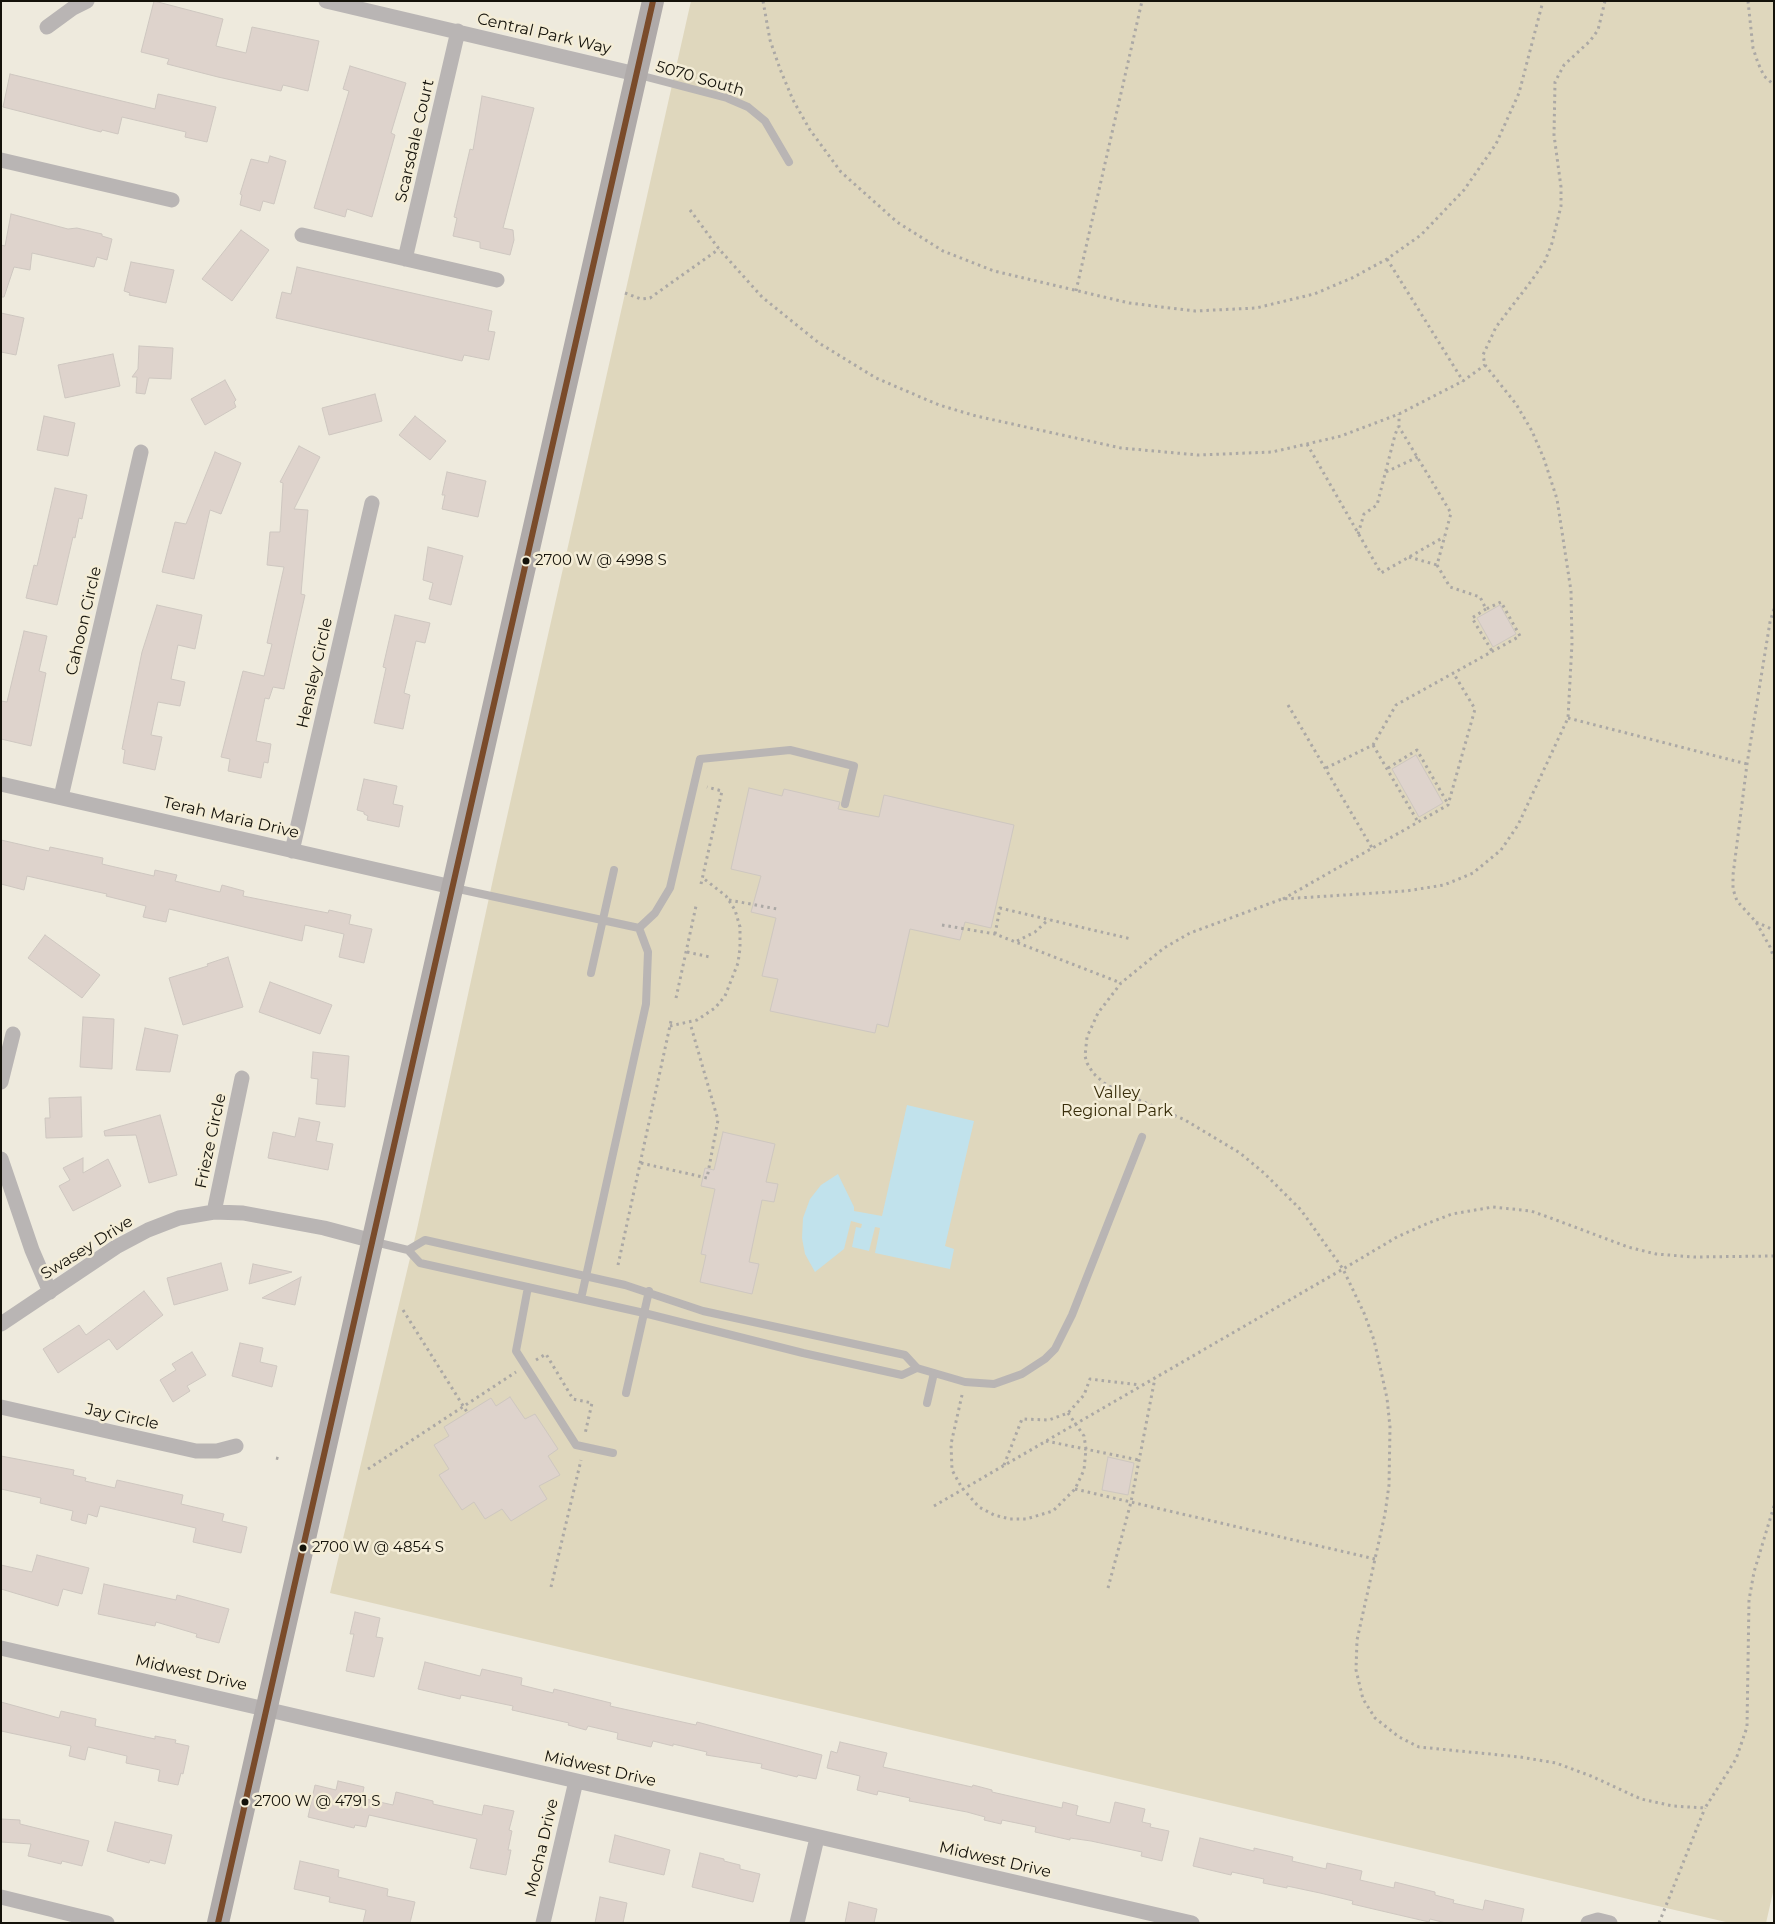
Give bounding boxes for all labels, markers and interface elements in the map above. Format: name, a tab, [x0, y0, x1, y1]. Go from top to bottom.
street label: Central Park Way	[475, 9, 613, 59]
street label: 5070 South	[653, 57, 747, 101]
street label: Scarsdale Court	[391, 78, 439, 204]
place label: 2700 W @ 4998 S	[535, 552, 667, 570]
marker: 2700 W @ 4998 S	[521, 556, 531, 566]
street label: Cahoon Circle	[62, 565, 106, 677]
street label: Hensley Circle	[293, 616, 337, 730]
street label: Terah Maria Drive	[161, 793, 301, 843]
park label: Valley Regional Park	[1061, 1083, 1173, 1121]
street label: Frieze Circle	[192, 1092, 230, 1190]
street label: Swasey Drive	[37, 1212, 137, 1284]
street label: Jay Circle	[83, 1400, 161, 1434]
place label: 2700 W @ 4854 S	[312, 1539, 444, 1557]
marker: 2700 W @ 4854 S	[298, 1543, 308, 1553]
street label: Midwest Drive	[133, 1651, 249, 1695]
street label: Midwest Drive	[542, 1747, 658, 1791]
place label: 2700 W @ 4791 S	[254, 1793, 381, 1811]
marker: 2700 W @ 4791 S	[240, 1797, 250, 1807]
street label: Mocha Drive	[521, 1797, 563, 1899]
street label: Midwest Drive	[937, 1838, 1053, 1882]

